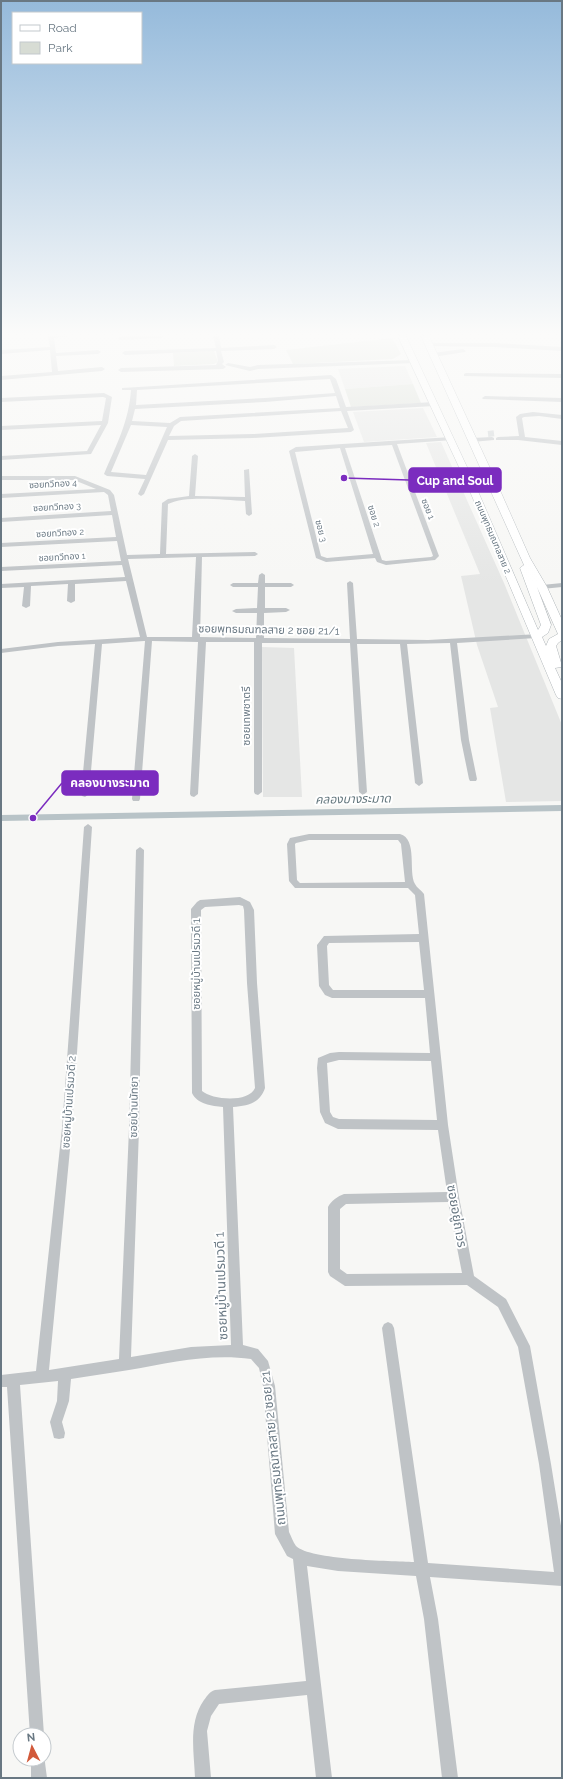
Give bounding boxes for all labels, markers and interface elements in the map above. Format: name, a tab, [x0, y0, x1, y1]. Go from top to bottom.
legend	[12, 12, 142, 64]
text: Road	[48, 21, 77, 35]
text: Park	[48, 41, 73, 55]
callout: Cup and Soul	[409, 468, 501, 492]
text: Cup and Soul	[417, 474, 494, 488]
street label: ซอยทวีทอง 4	[29, 478, 77, 490]
street label: ซอย 1	[419, 497, 437, 521]
street label: ถนนพุทธมณฑลสาย 2	[473, 499, 513, 575]
street label: ซอยทวีทอง 3	[33, 501, 81, 513]
street label: ซอย 2	[366, 504, 382, 529]
street label: ซอย 3	[313, 519, 329, 543]
street label: ซอยทวีทอง 2	[36, 527, 84, 539]
street label: ซอยทวีทอง 1	[38, 551, 86, 563]
street label: ซอยพุทธมณฑลสาย 2 ซอย 21/1	[198, 622, 340, 638]
street label: ซอยเทพชาตรี	[240, 686, 253, 746]
callout: คลองบางระมาด	[62, 771, 158, 795]
text: คลองบางระมาด	[70, 776, 150, 790]
water label: คลองบางระมาด	[315, 791, 392, 807]
street label: ซอยหมู่บ้านเปรมวดี 1	[190, 918, 203, 1010]
street label: ซอยหมู่บ้านเปรมวดี 2	[59, 1055, 79, 1149]
street label: ซอยบ้านนัทยา	[127, 1076, 141, 1138]
street label: ซอยอยู่ถาวร	[444, 1183, 470, 1249]
street label: ซอยหมู่บ้านเปรมวดี 1	[212, 1231, 230, 1340]
street label: ถนนพุทธมณฑลสาย 2 ซอย 21	[257, 1370, 289, 1526]
north arrow	[12, 1727, 52, 1767]
text: N	[26, 1731, 36, 1744]

